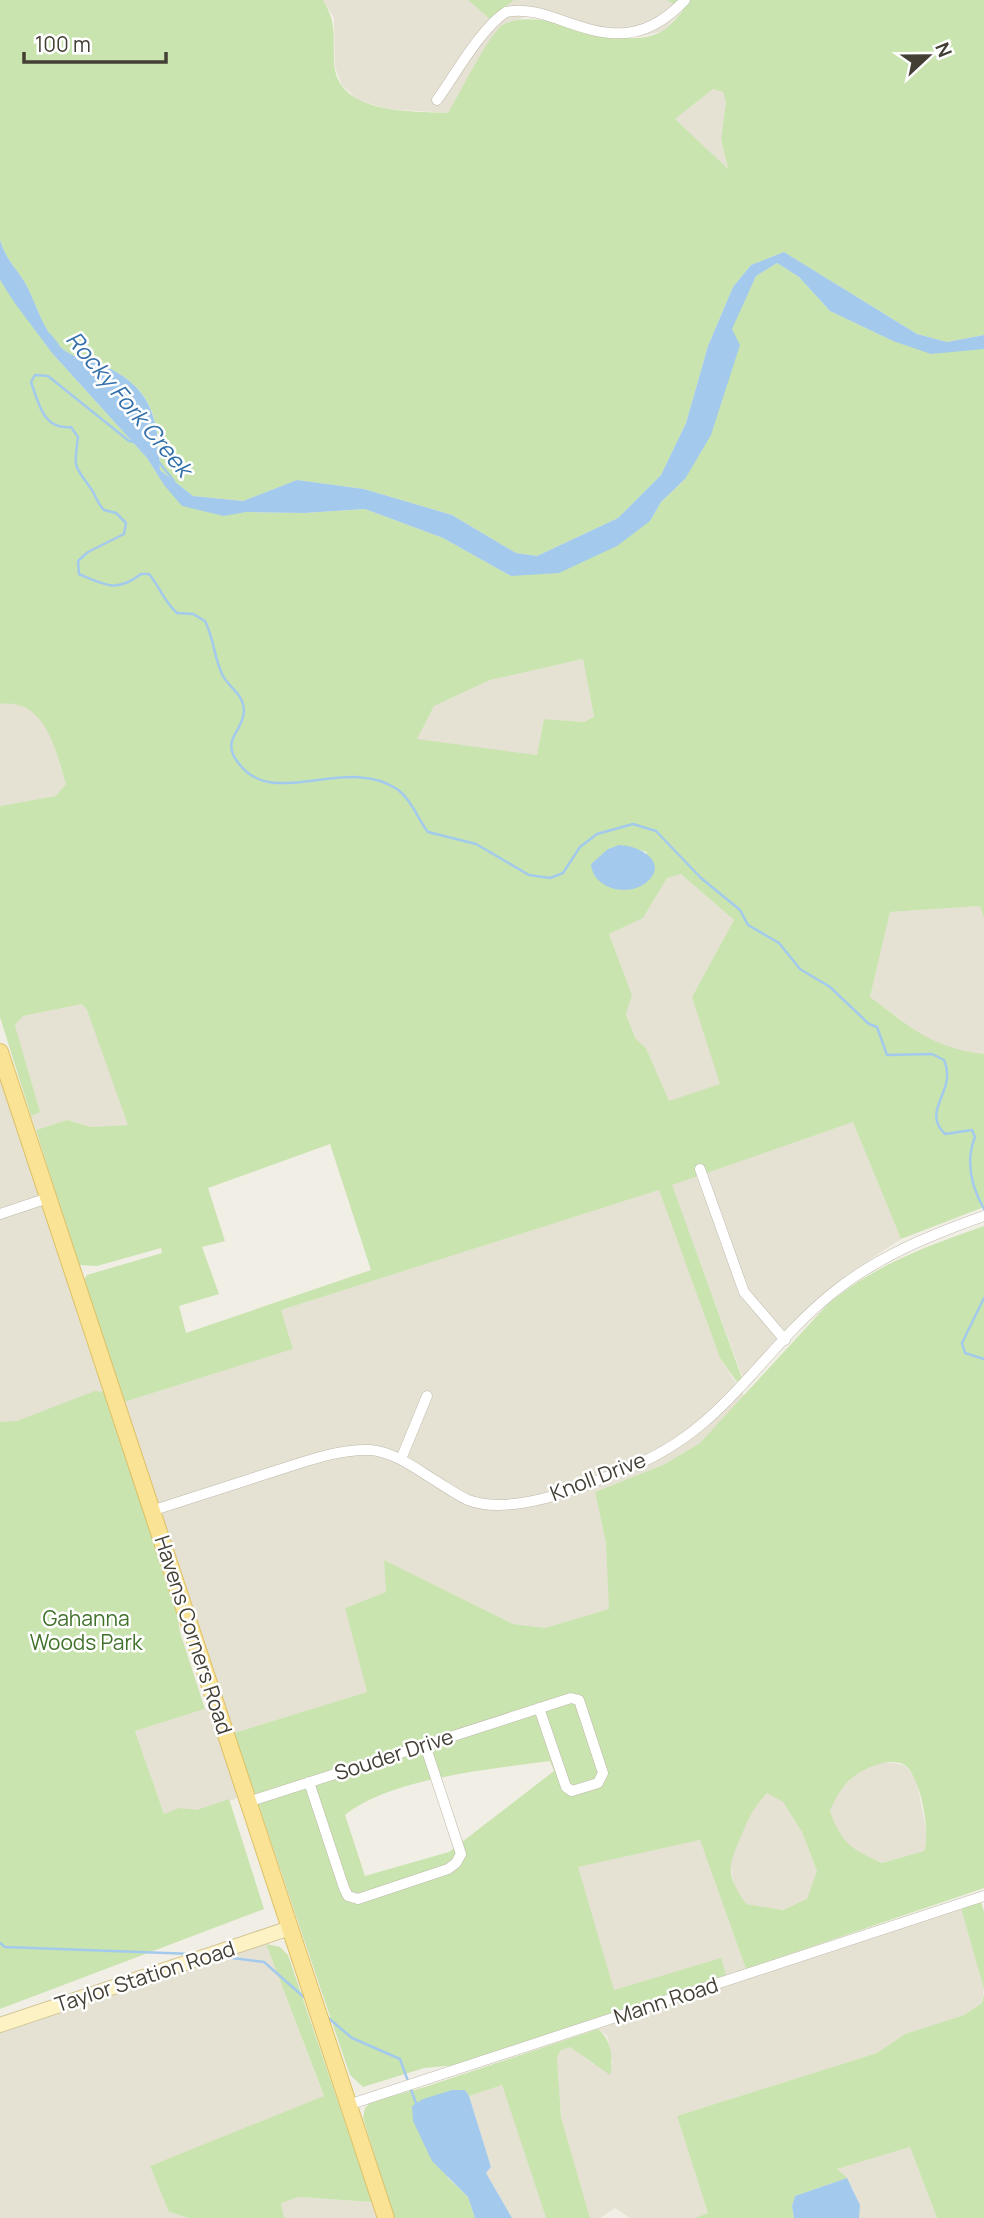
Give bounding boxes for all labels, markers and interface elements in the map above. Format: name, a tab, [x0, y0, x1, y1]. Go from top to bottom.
scale bar	[24, 21, 166, 65]
north arrow	[893, 21, 963, 91]
text: 100 m	[35, 30, 91, 58]
text: N	[929, 38, 958, 61]
water label: Rocky Fork Creek	[59, 324, 202, 486]
street label: Knoll Drive	[546, 1445, 650, 1507]
street label: Havens Corners Road	[149, 1532, 239, 1738]
park label: Gahanna Woods Park	[30, 1604, 143, 1656]
street label: Souder Drive	[331, 1722, 457, 1786]
street label: Taylor Station Road	[51, 1934, 238, 2018]
street label: Mann Road	[610, 1970, 721, 2030]

